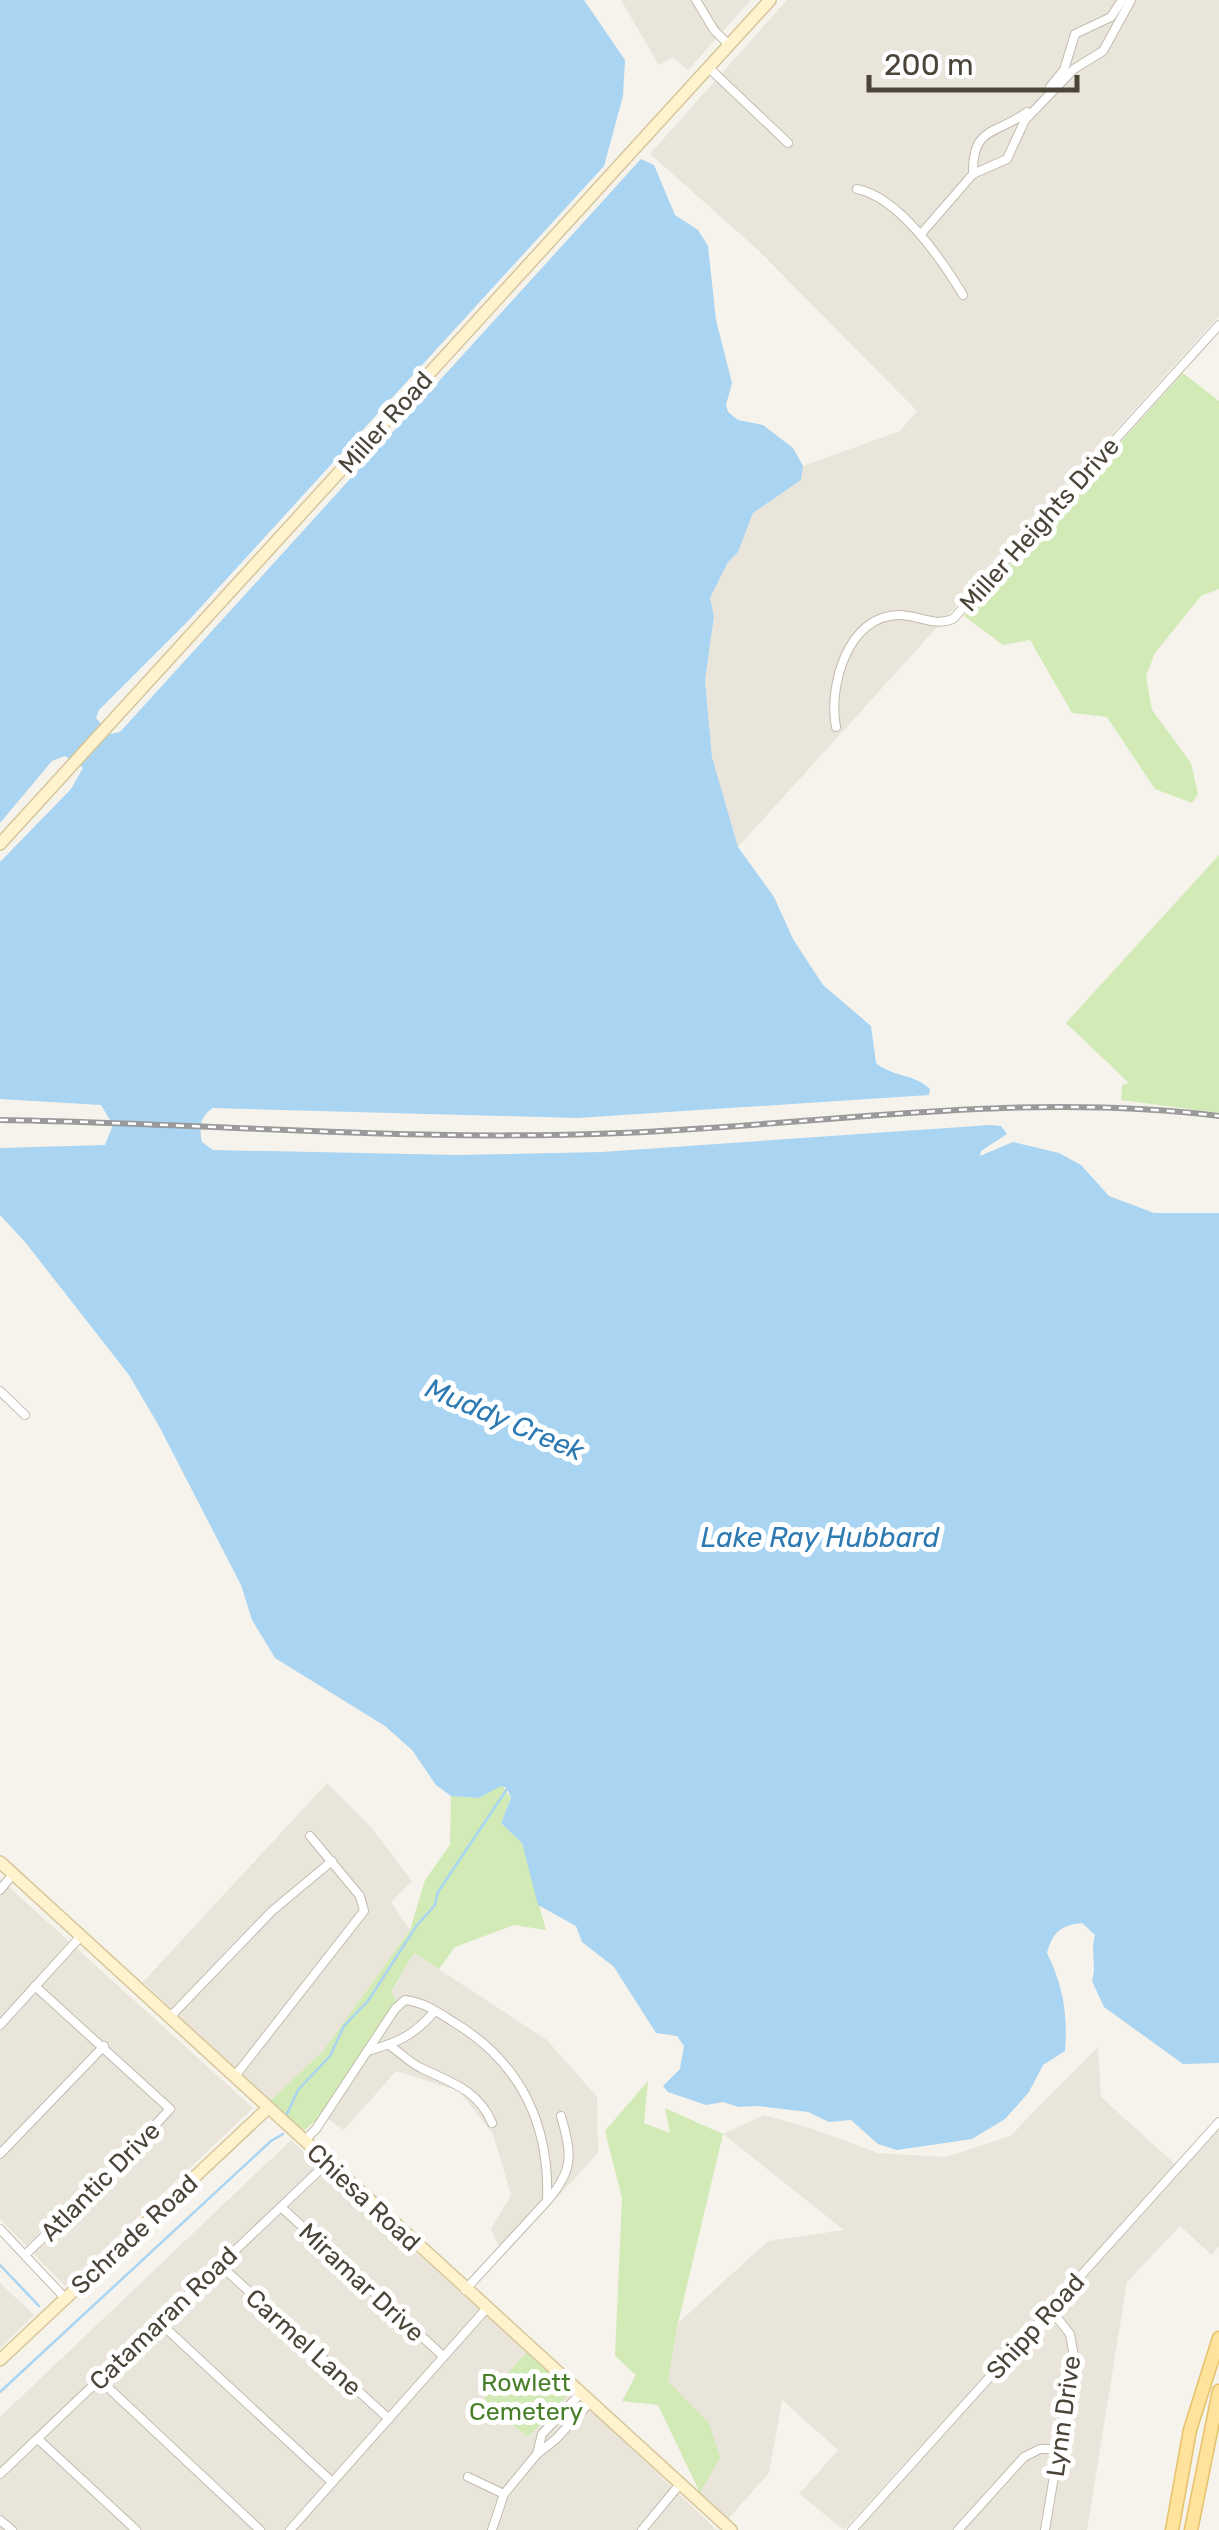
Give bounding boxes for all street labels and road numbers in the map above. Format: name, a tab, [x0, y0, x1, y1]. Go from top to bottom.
street label: Miller Road	[332, 366, 438, 479]
street label: Miller Heights Drive	[954, 431, 1125, 617]
street label: Atlantic Drive	[35, 2116, 166, 2247]
street label: Chiesa Road	[301, 2138, 426, 2257]
street label: Schrade Road	[65, 2169, 203, 2300]
street label: Miramar Drive	[293, 2217, 430, 2348]
street label: Catamaran Road	[84, 2241, 243, 2396]
street label: Shipp Road	[980, 2268, 1090, 2385]
street label: Carmel Lane	[240, 2283, 367, 2402]
street label: Lynn Drive	[1041, 2354, 1086, 2479]

